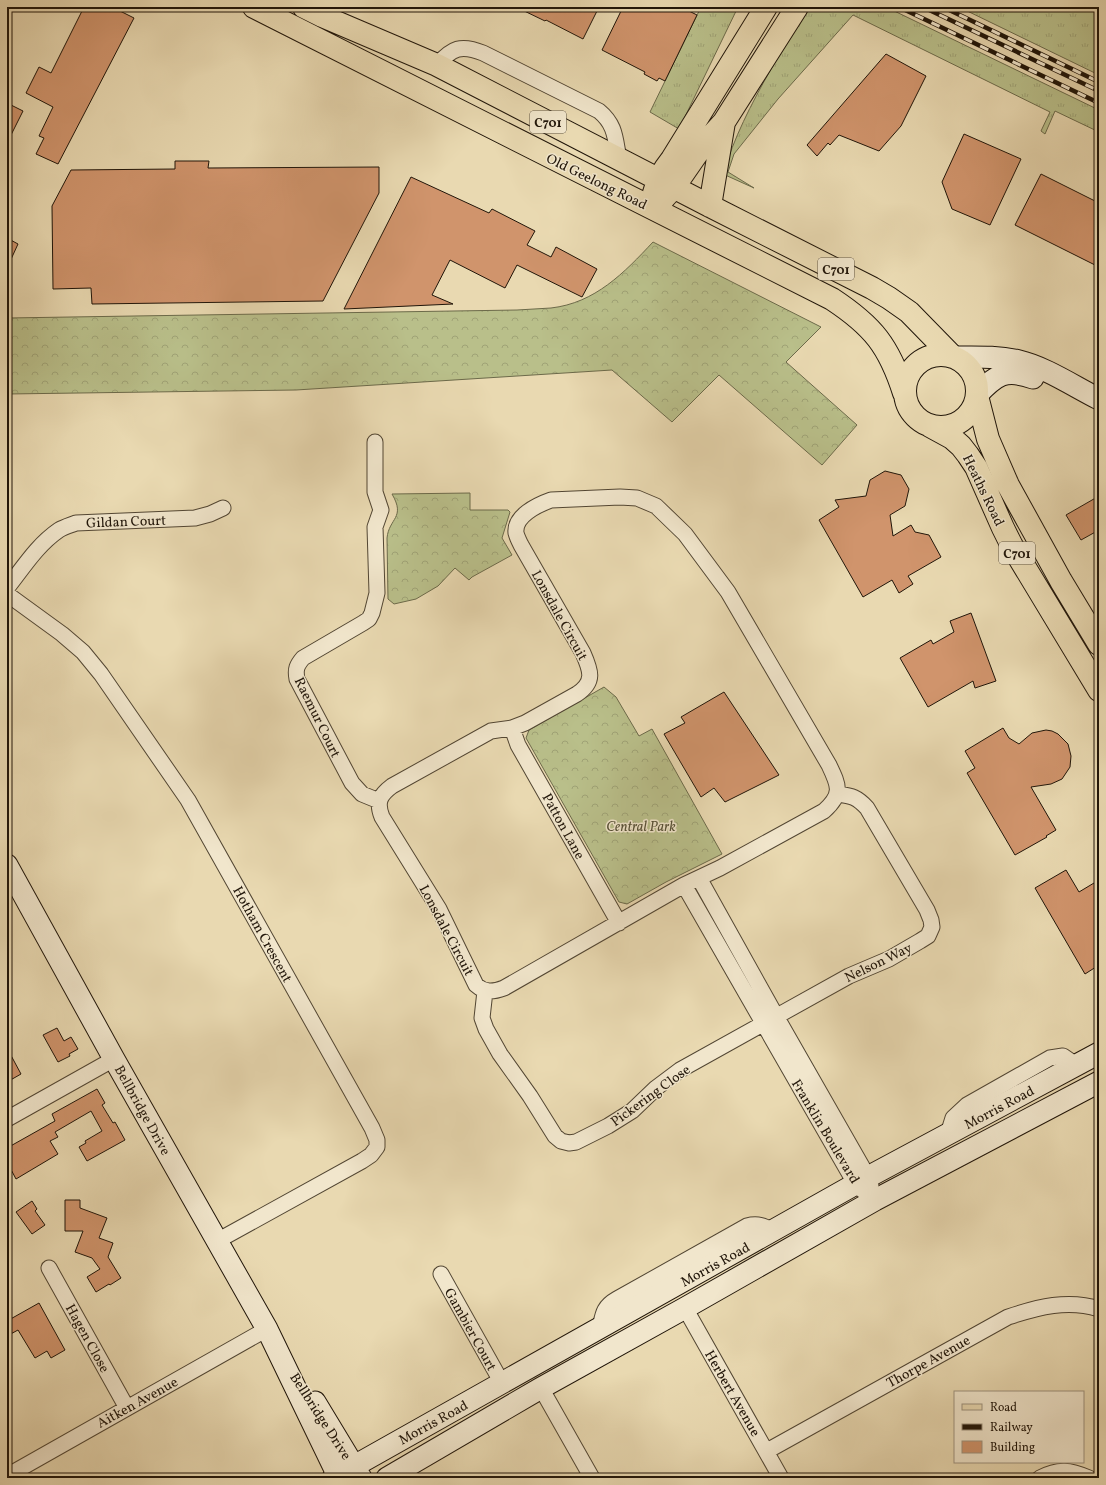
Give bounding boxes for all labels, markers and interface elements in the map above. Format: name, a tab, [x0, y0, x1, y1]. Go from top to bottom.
road number: C701	[530, 111, 566, 133]
street label: Old Geelong Road	[543, 150, 650, 215]
road number: C701	[818, 258, 854, 280]
street label: Heaths Road	[957, 452, 1008, 530]
street label: Gildan Court	[86, 512, 166, 533]
road number: C701	[999, 542, 1035, 564]
street label: Lonsdale Circuit	[526, 567, 591, 664]
street label: Raemur Court	[289, 674, 344, 761]
street label: Patton Lane	[537, 790, 589, 864]
park label: Central Park	[606, 818, 676, 837]
street label: Lonsdale Circuit	[414, 882, 478, 980]
street label: Hotham Crescent	[227, 883, 296, 986]
street label: Nelson Way	[842, 939, 916, 988]
street label: Pickering Close	[607, 1061, 695, 1132]
street label: Bellbridge Drive	[109, 1062, 174, 1159]
street label: Franklin Boulevard	[786, 1076, 863, 1188]
street label: Morris Road	[961, 1082, 1038, 1135]
street label: Morris Road	[678, 1238, 754, 1292]
street label: Gambier Court	[439, 1285, 500, 1375]
street label: Hagen Close	[60, 1301, 114, 1377]
street label: Thorpe Avenue	[884, 1331, 974, 1393]
street label: Herbert Avenue	[699, 1347, 764, 1441]
street label: Bellbridge Drive	[285, 1370, 355, 1464]
street label: Aitken Avenue	[94, 1373, 182, 1433]
legend	[954, 1391, 1084, 1463]
street label: Morris Road	[396, 1396, 472, 1450]
text: Road	[990, 1400, 1017, 1416]
text: Railway	[990, 1420, 1033, 1436]
text: Building	[990, 1440, 1035, 1456]

